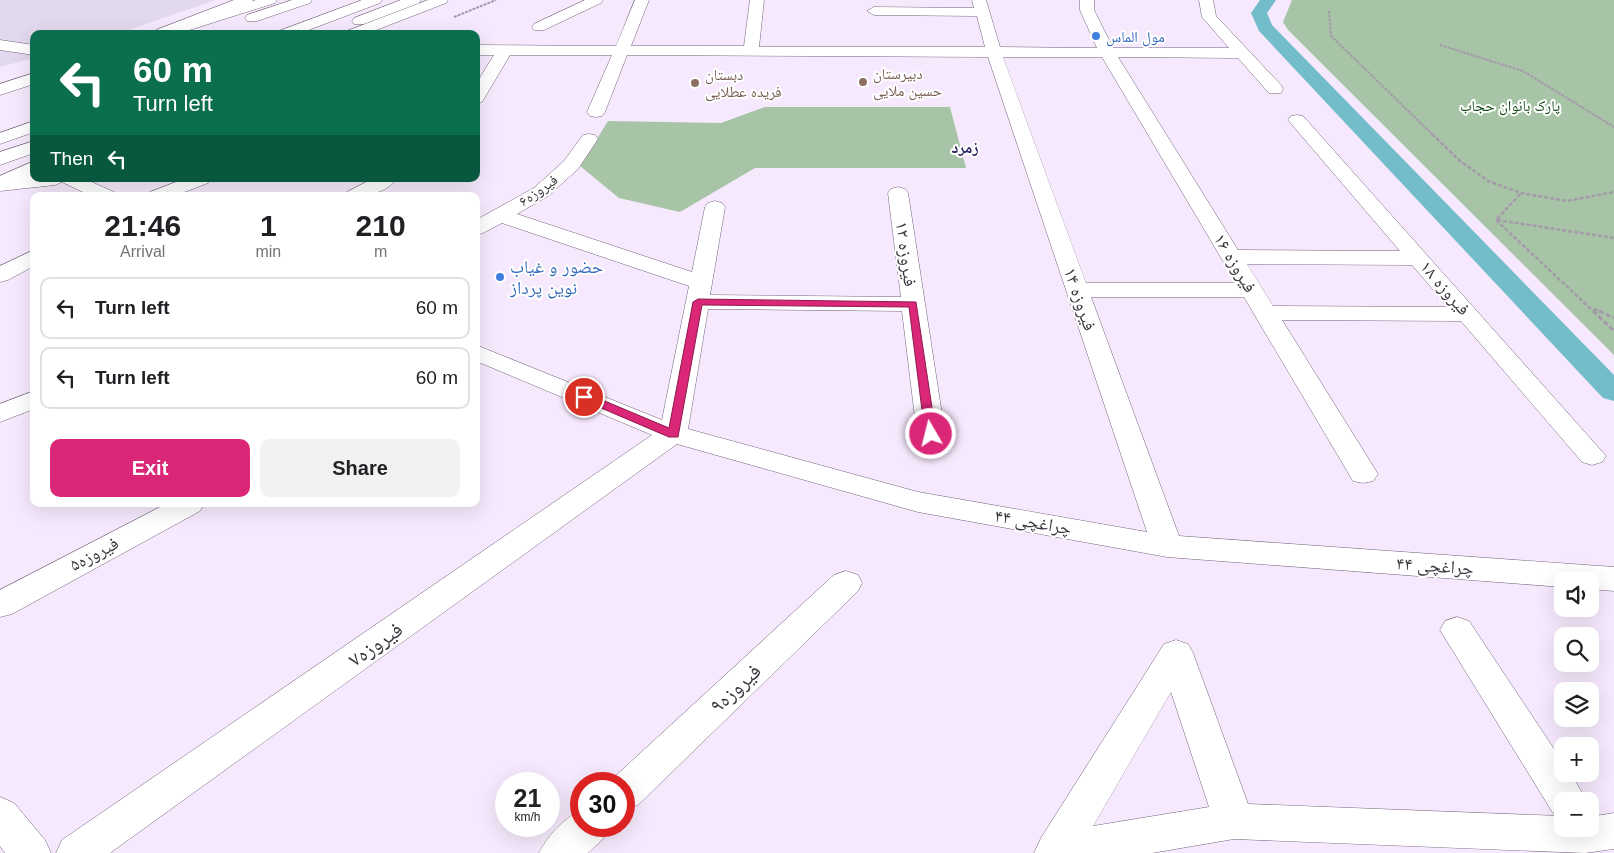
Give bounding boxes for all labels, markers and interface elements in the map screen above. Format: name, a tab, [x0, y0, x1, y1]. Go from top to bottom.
place label: مول الماس	[1106, 28, 1165, 47]
marker: مول الماس	[1090, 30, 1102, 42]
icon: left	[50, 50, 115, 115]
text: 60 m	[133, 50, 213, 89]
place label: دبیرستان حسین ملایی	[873, 65, 943, 101]
place label: دبستان فریده عطلایی	[705, 66, 782, 102]
marker: دبیرستان حسین ملایی	[857, 76, 869, 88]
marker: دبستان فریده عطلایی	[689, 77, 701, 89]
text: Turn left	[133, 91, 213, 116]
park label: پارک بانوان حجاب	[1460, 97, 1560, 116]
district label: زمرد	[952, 139, 978, 156]
icon: left	[103, 145, 131, 173]
text: Then	[50, 148, 93, 169]
street label: فیروزه۶	[515, 171, 561, 210]
text: 21:46	[104, 209, 181, 242]
text: 1	[260, 209, 277, 242]
text: 210	[356, 209, 406, 242]
street label: فیروزه ۱۲	[891, 220, 920, 288]
street label: فیروزه ۱۶	[1209, 230, 1260, 296]
text: Arrival	[120, 243, 165, 260]
text: min	[255, 243, 281, 260]
text: m	[374, 243, 387, 260]
place label: حضور و غیاب نوین پرداز	[509, 257, 603, 299]
street label: فیروزه ۱۸	[1416, 257, 1474, 319]
street label: فیروزه ۱۴	[1060, 265, 1100, 333]
marker: حضور و غیاب نوین پرداز	[494, 271, 506, 283]
icon: left	[52, 294, 80, 322]
text: Turn left	[95, 297, 170, 318]
text: 60 m	[416, 297, 458, 318]
icon: left	[52, 364, 80, 392]
text: Turn left	[95, 367, 170, 388]
text: 60 m	[416, 367, 458, 388]
pin	[563, 376, 605, 418]
icon: arrive	[570, 383, 598, 411]
position arrow	[904, 407, 956, 459]
button: Exit	[50, 439, 250, 497]
button: Share	[260, 439, 460, 497]
street label: چراغچی ۴۴	[993, 505, 1073, 540]
street label: فیروزه۵	[66, 533, 122, 575]
street label: چراغچی ۴۴	[1396, 553, 1474, 580]
map controls	[1554, 572, 1599, 837]
button: sound	[1554, 572, 1599, 617]
street label: فیروزه۷	[343, 617, 407, 671]
button: search	[1554, 627, 1599, 672]
street label: فیروزه۹	[705, 659, 765, 717]
button: layers	[1554, 682, 1599, 727]
button: +	[1554, 737, 1599, 782]
speed limit sign: 30	[570, 772, 635, 837]
text: 21	[514, 784, 541, 812]
button: −	[1554, 792, 1599, 837]
text: km/h	[514, 810, 541, 824]

